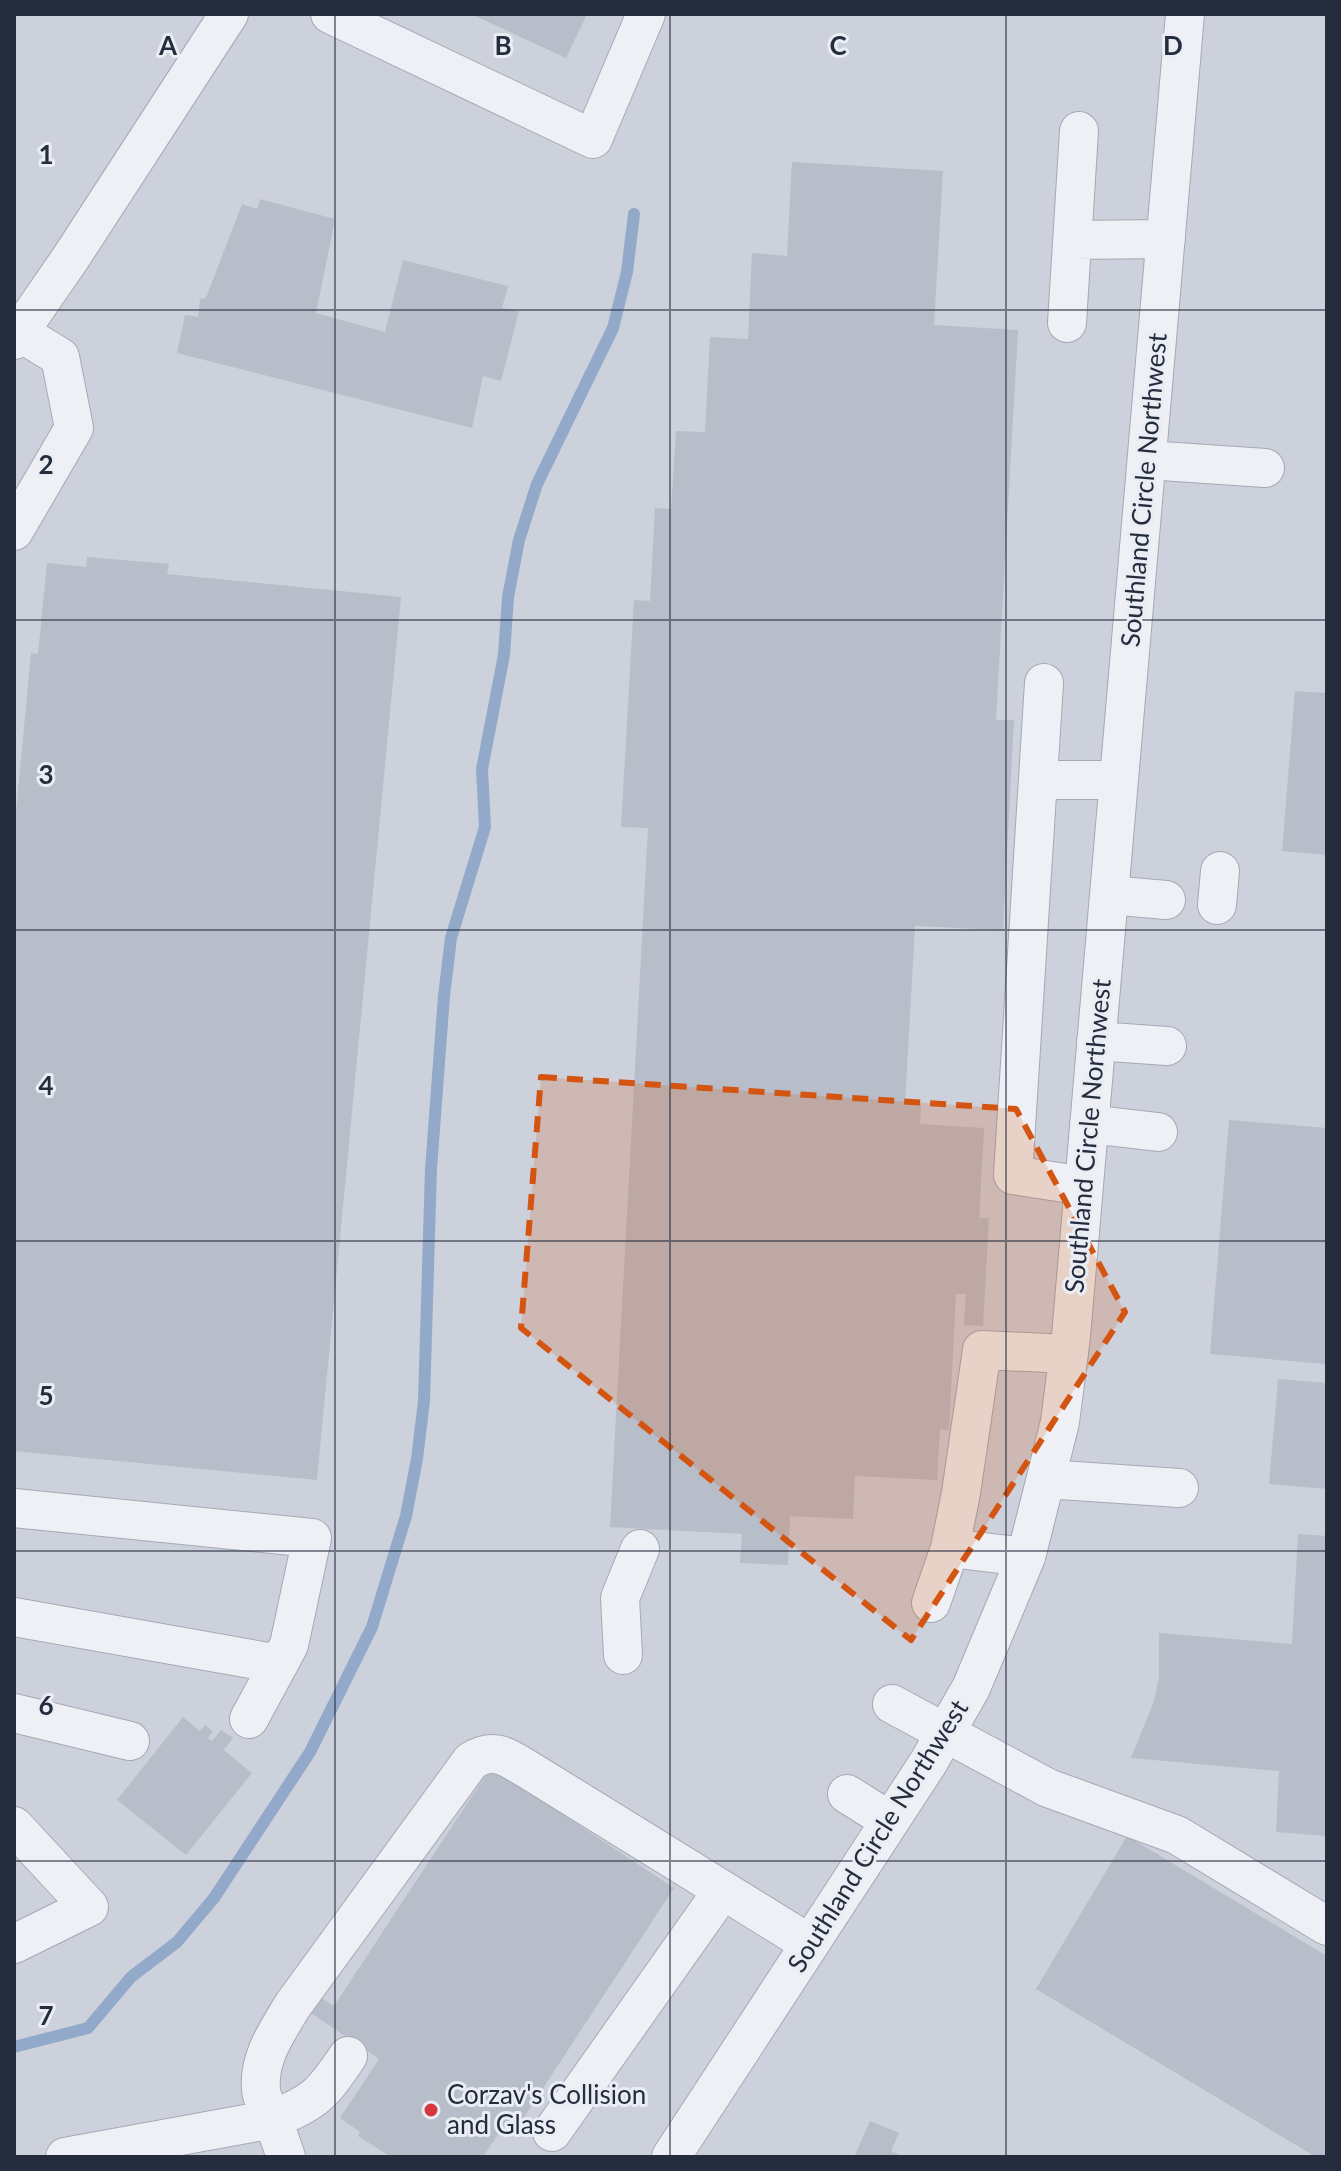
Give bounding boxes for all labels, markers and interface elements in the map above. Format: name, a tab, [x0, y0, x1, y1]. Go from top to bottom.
text: A	[158, 29, 178, 61]
text: B	[494, 29, 512, 61]
text: C	[829, 29, 847, 61]
text: D	[1163, 29, 1183, 61]
text: 1	[38, 138, 54, 170]
street label: Southland Circle Northwest	[1113, 331, 1173, 648]
text: 2	[38, 448, 54, 480]
text: 3	[38, 758, 54, 790]
street label: Southland Circle Northwest	[1057, 977, 1117, 1294]
text: 4	[38, 1069, 54, 1101]
text: 5	[38, 1379, 54, 1411]
text: 6	[38, 1689, 54, 1721]
street label: Southland Circle Northwest	[780, 1693, 975, 1978]
text: 7	[38, 1999, 54, 2031]
place label: Corzav's Collision and Glass	[447, 2078, 646, 2140]
marker: Corzav's Collision and Glass	[422, 2101, 440, 2119]

